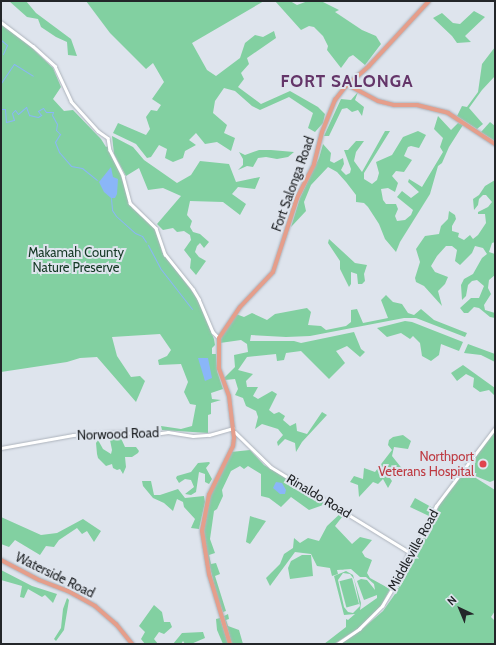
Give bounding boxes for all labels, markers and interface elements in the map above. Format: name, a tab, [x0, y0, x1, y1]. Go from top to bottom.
district label: FORT SALONGA	[280, 72, 414, 92]
street label: Fort Salonga Road	[269, 134, 317, 234]
park label: Makamah County Nature Preserve	[28, 245, 124, 276]
street label: Norwood Road	[77, 425, 159, 443]
place label: Northport Veterans Hospital	[378, 449, 474, 480]
marker: Northport Veterans Hospital	[477, 458, 489, 470]
street label: Rinaldo Road	[284, 471, 354, 521]
street label: Middleville Road	[384, 507, 442, 593]
street label: Waterside Road	[13, 549, 97, 601]
north arrow	[440, 589, 480, 629]
text: N	[444, 593, 459, 608]

